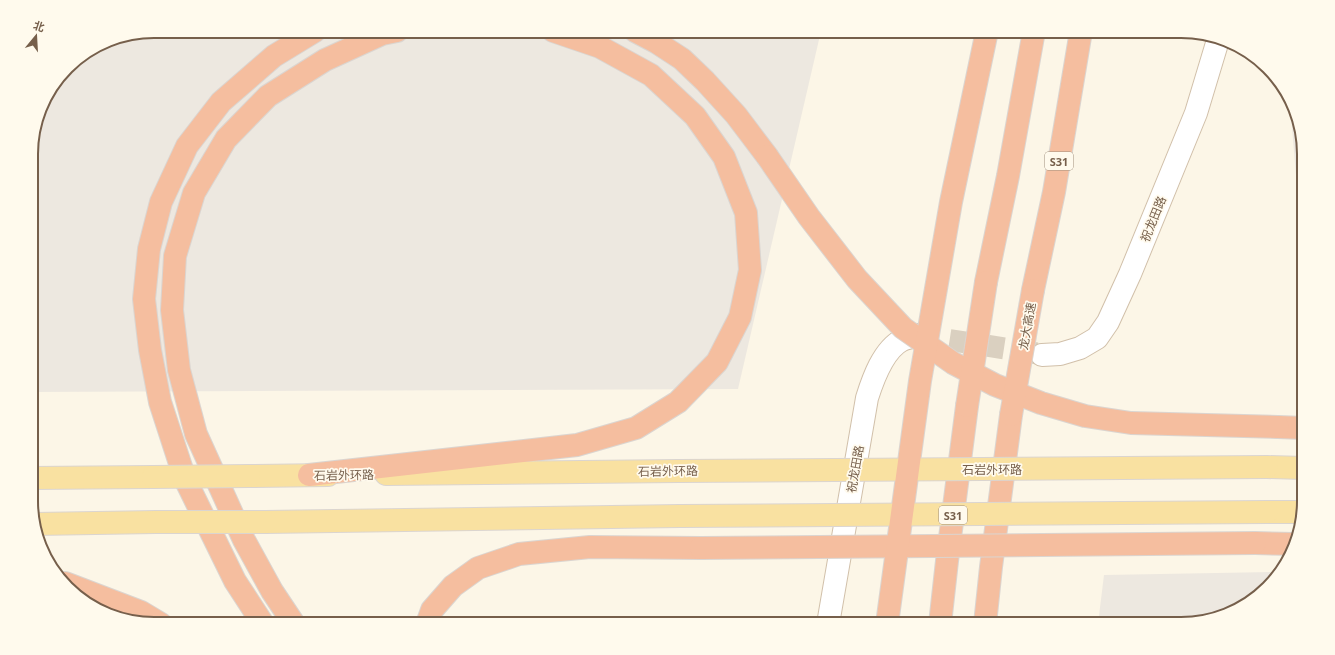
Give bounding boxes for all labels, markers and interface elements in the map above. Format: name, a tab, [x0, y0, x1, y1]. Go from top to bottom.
north arrow	[16, 16, 56, 56]
text: 北	[32, 17, 47, 35]
road number: S31	[1045, 152, 1073, 170]
street label: 祝龙田路	[1136, 194, 1170, 244]
street label: 龙大高速	[1014, 301, 1040, 351]
street label: 祝龙田路	[842, 444, 868, 494]
street label: 石岩外环路	[962, 461, 1022, 478]
street label: 石岩外环路	[638, 462, 698, 480]
street label: 石岩外环路	[314, 466, 374, 484]
road number: S31	[939, 506, 967, 524]

